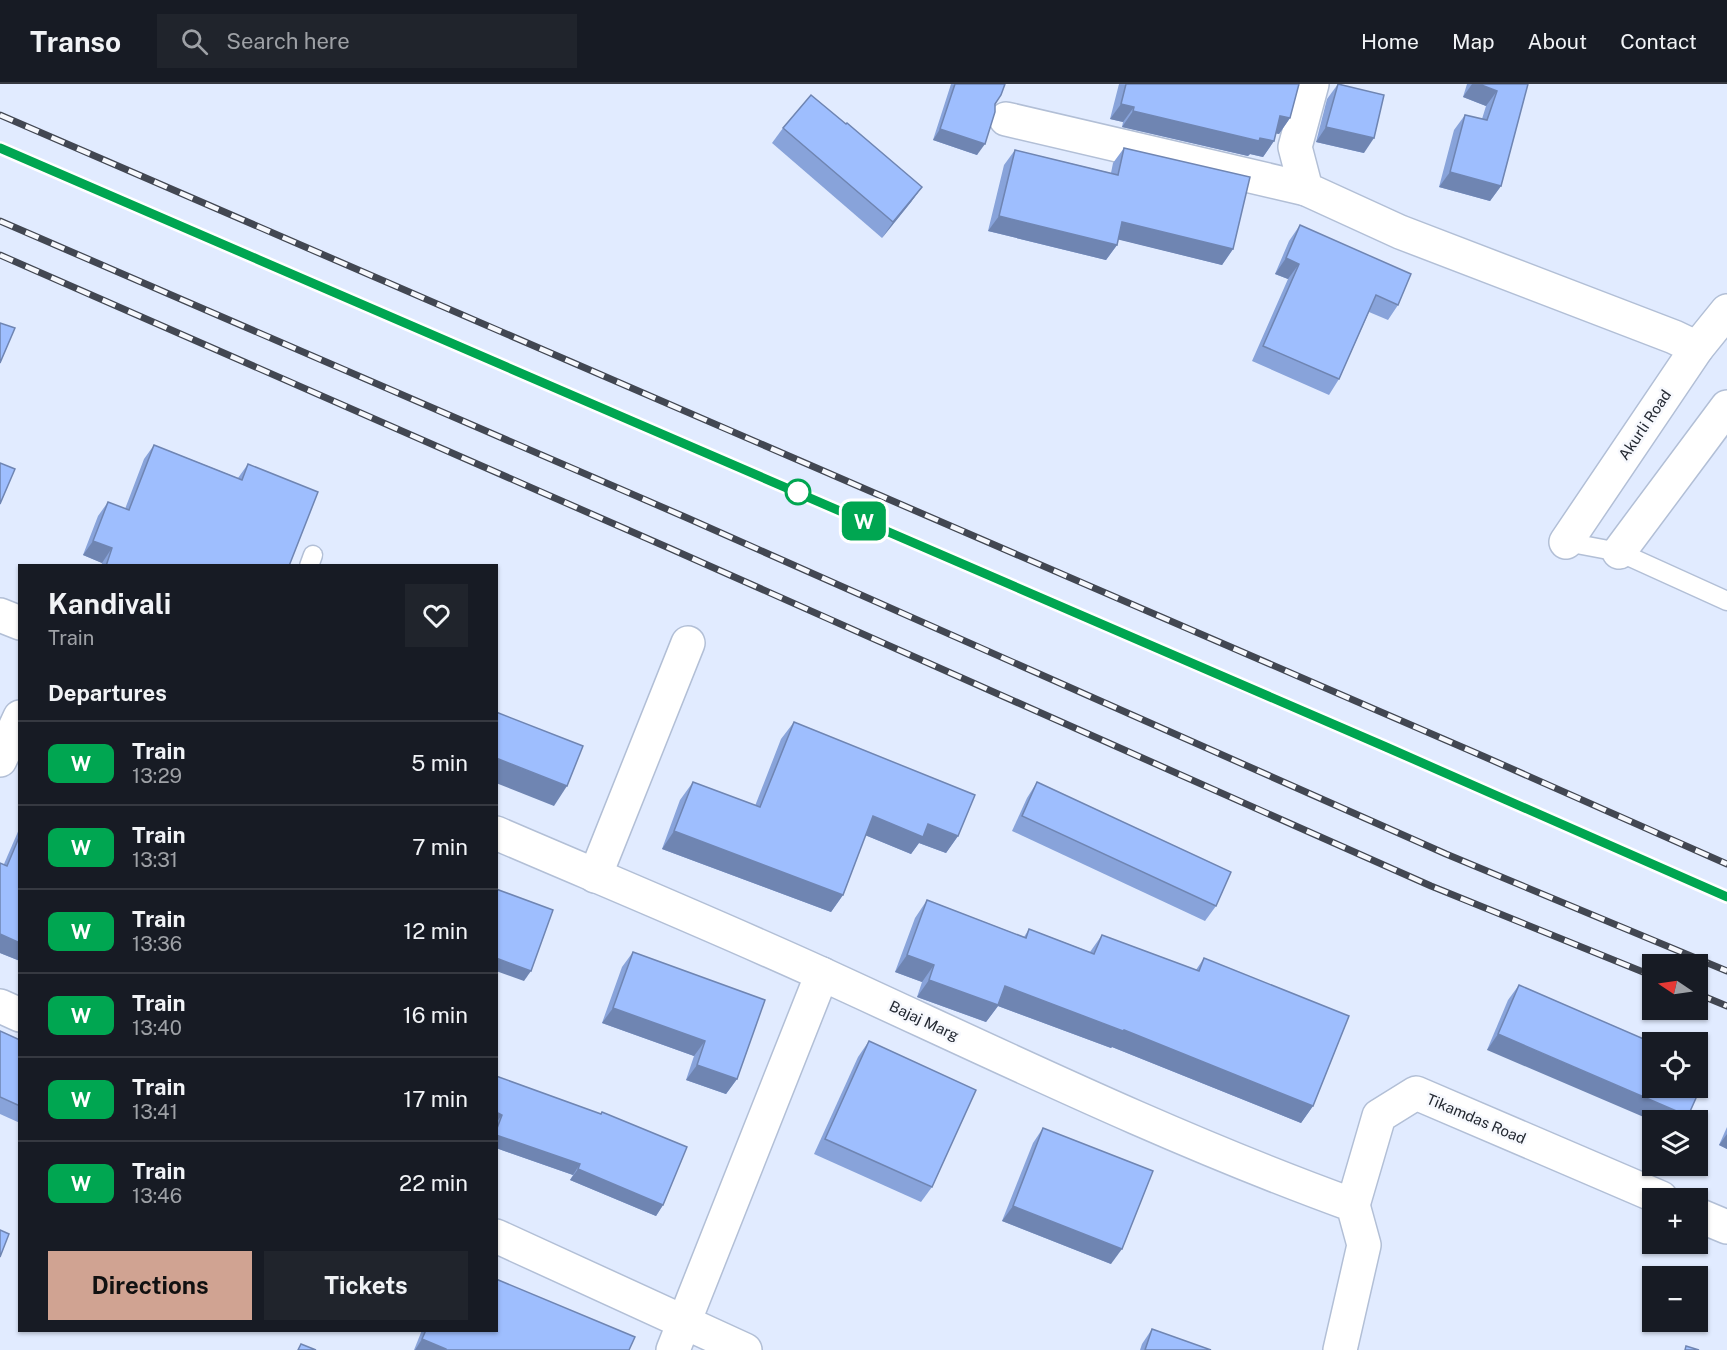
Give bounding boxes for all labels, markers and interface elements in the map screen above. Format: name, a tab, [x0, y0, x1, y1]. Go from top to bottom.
search box	[157, 14, 577, 68]
text: Transo	[30, 25, 121, 58]
icon: search	[178, 25, 211, 58]
text: Search here	[226, 28, 350, 54]
text: Home	[1361, 29, 1419, 54]
text: Map	[1452, 29, 1495, 54]
text: About	[1528, 29, 1587, 54]
text: Contact	[1620, 29, 1697, 54]
street label: Akurli Road	[1615, 386, 1674, 463]
unlabelled marker	[785, 479, 811, 505]
line badge: W	[844, 502, 884, 540]
text: W	[854, 509, 874, 534]
button: heart	[405, 584, 468, 647]
text: Kandivali	[48, 587, 171, 620]
text: Train	[48, 626, 94, 650]
text: Departures	[48, 680, 167, 706]
text: Train	[132, 738, 185, 764]
text: 5 min	[411, 750, 468, 776]
text: W	[71, 751, 91, 776]
text: 13:29	[132, 764, 182, 788]
text: Train	[132, 822, 185, 848]
text: 7 min	[412, 834, 468, 860]
text: W	[71, 835, 91, 860]
text: 13:31	[132, 848, 178, 872]
text: Train	[132, 906, 185, 932]
text: 12 min	[403, 918, 468, 944]
text: W	[71, 919, 91, 944]
text: 13:36	[132, 932, 182, 956]
north arrow	[1642, 954, 1708, 1020]
map controls	[1642, 954, 1708, 1332]
text: Train	[132, 990, 185, 1016]
street label: Bajaj Marg	[887, 997, 962, 1044]
text: 16 min	[403, 1002, 468, 1028]
text: W	[71, 1003, 91, 1028]
text: 13:40	[132, 1016, 182, 1040]
button: locate	[1642, 1032, 1708, 1098]
text: Train	[132, 1074, 185, 1100]
text: 17 min	[403, 1086, 468, 1112]
text: W	[71, 1087, 91, 1112]
street label: Tikamdas Road	[1424, 1090, 1528, 1147]
text: 13:41	[132, 1100, 178, 1124]
button: layers	[1642, 1110, 1708, 1176]
text: Train	[132, 1158, 185, 1184]
text: 22 min	[399, 1170, 468, 1196]
text: W	[71, 1171, 91, 1196]
text: 13:46	[132, 1184, 182, 1208]
button: +	[1642, 1188, 1708, 1254]
button: Directions	[48, 1251, 252, 1320]
button: Tickets	[264, 1251, 468, 1320]
button: −	[1642, 1266, 1708, 1332]

